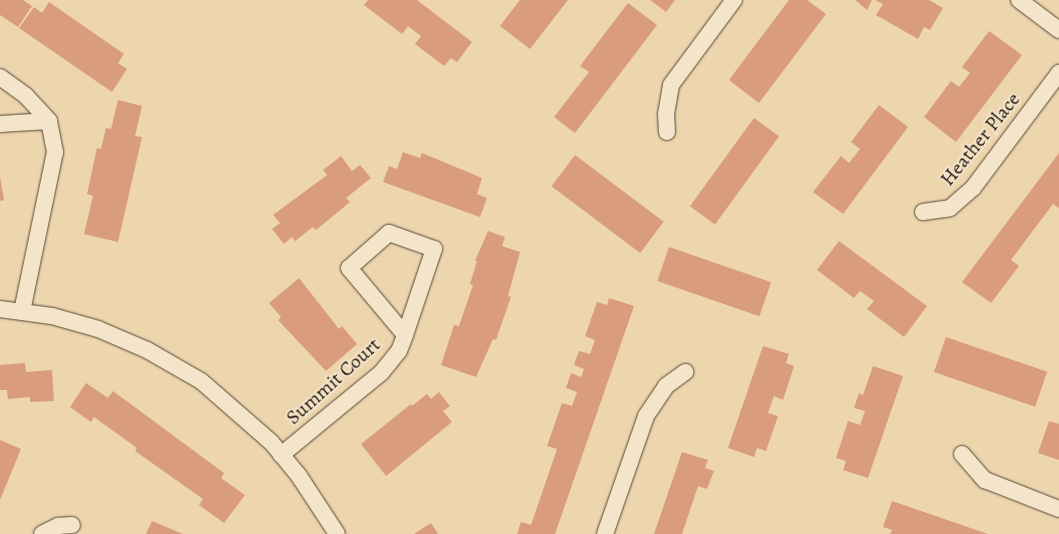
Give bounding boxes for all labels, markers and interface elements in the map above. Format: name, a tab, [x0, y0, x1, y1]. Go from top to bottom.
street label: Heather Place	[935, 87, 1025, 191]
street label: Summit Court	[281, 333, 385, 429]

